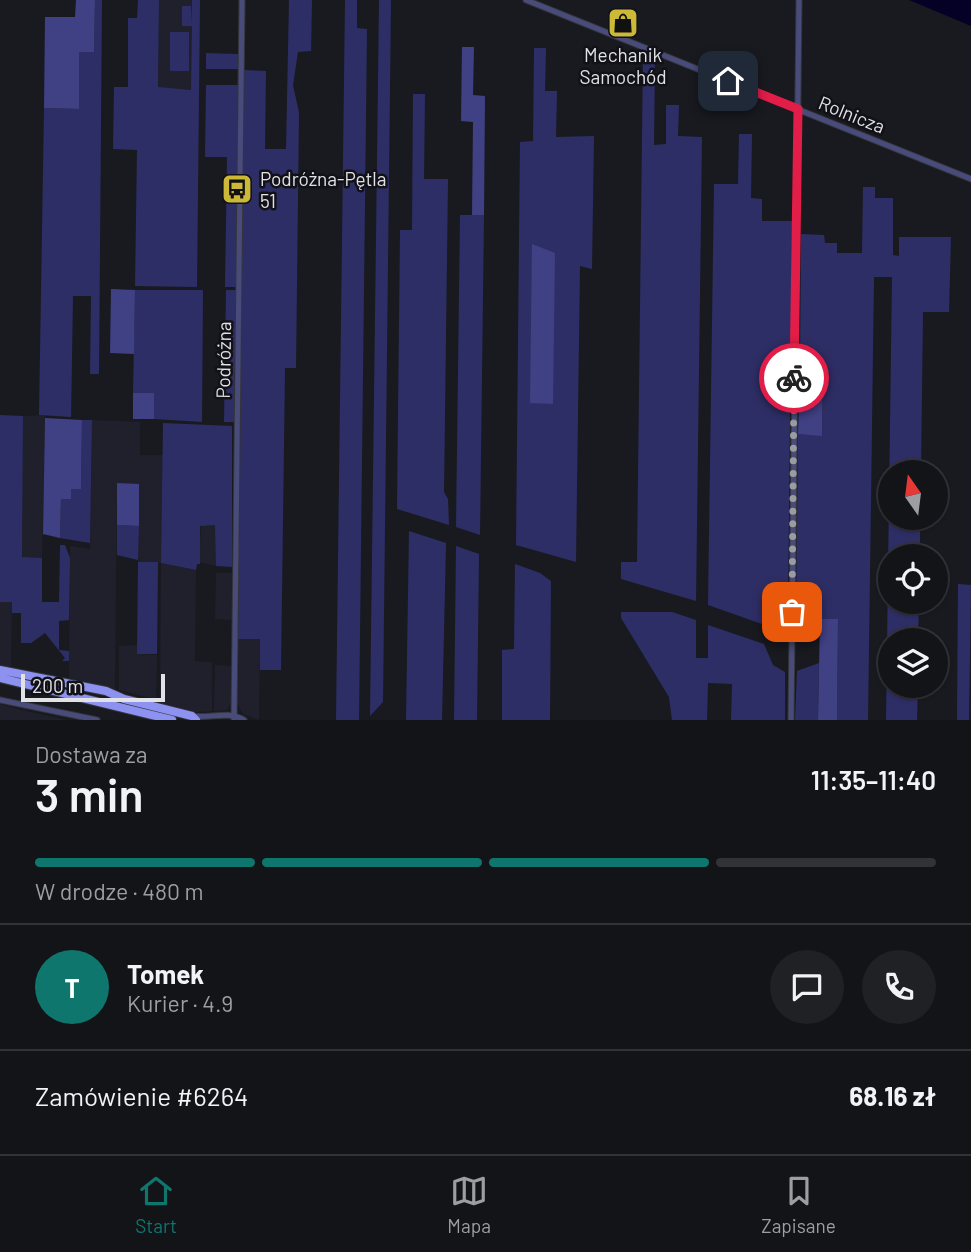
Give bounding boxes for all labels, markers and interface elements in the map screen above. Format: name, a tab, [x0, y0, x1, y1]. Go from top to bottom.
shop icon: Mechanik Samochód	[606, 6, 640, 40]
place label: Mechanik Samochód	[579, 43, 667, 88]
pin	[698, 51, 758, 111]
icon: home	[709, 62, 747, 100]
street label: Rolnicza	[815, 90, 889, 138]
place label: Podróżna-Pętla 51	[260, 167, 386, 212]
bus stop icon: Podróżna-Pętla 51	[220, 172, 254, 206]
street label: Podróżna	[211, 321, 235, 399]
courier	[759, 343, 829, 413]
icon: bike	[775, 359, 813, 397]
north arrow	[878, 460, 948, 530]
map controls	[878, 460, 948, 698]
button: locate	[878, 544, 948, 614]
pin	[762, 582, 822, 642]
icon: bag	[773, 593, 811, 631]
button: layers	[878, 628, 948, 698]
scale bar	[21, 671, 164, 703]
text: 200 m	[32, 674, 83, 697]
text: Dostawa za	[35, 740, 147, 768]
text: 11:35–11:40	[811, 764, 936, 795]
text: 3 min	[35, 766, 144, 821]
text: W drodze · 480 m	[35, 877, 204, 905]
button: chat	[770, 950, 844, 1024]
button: phone	[862, 950, 936, 1024]
text: Tomek	[127, 958, 204, 989]
text: T	[64, 972, 80, 1003]
text: Kurier · 4.9	[127, 989, 233, 1017]
text: Zamówienie #6264	[35, 1080, 248, 1111]
text: 68.16 zł	[849, 1080, 936, 1111]
tab: Start	[135, 1172, 177, 1237]
tab: Mapa	[447, 1172, 491, 1237]
tab: Zapisane	[761, 1172, 836, 1237]

